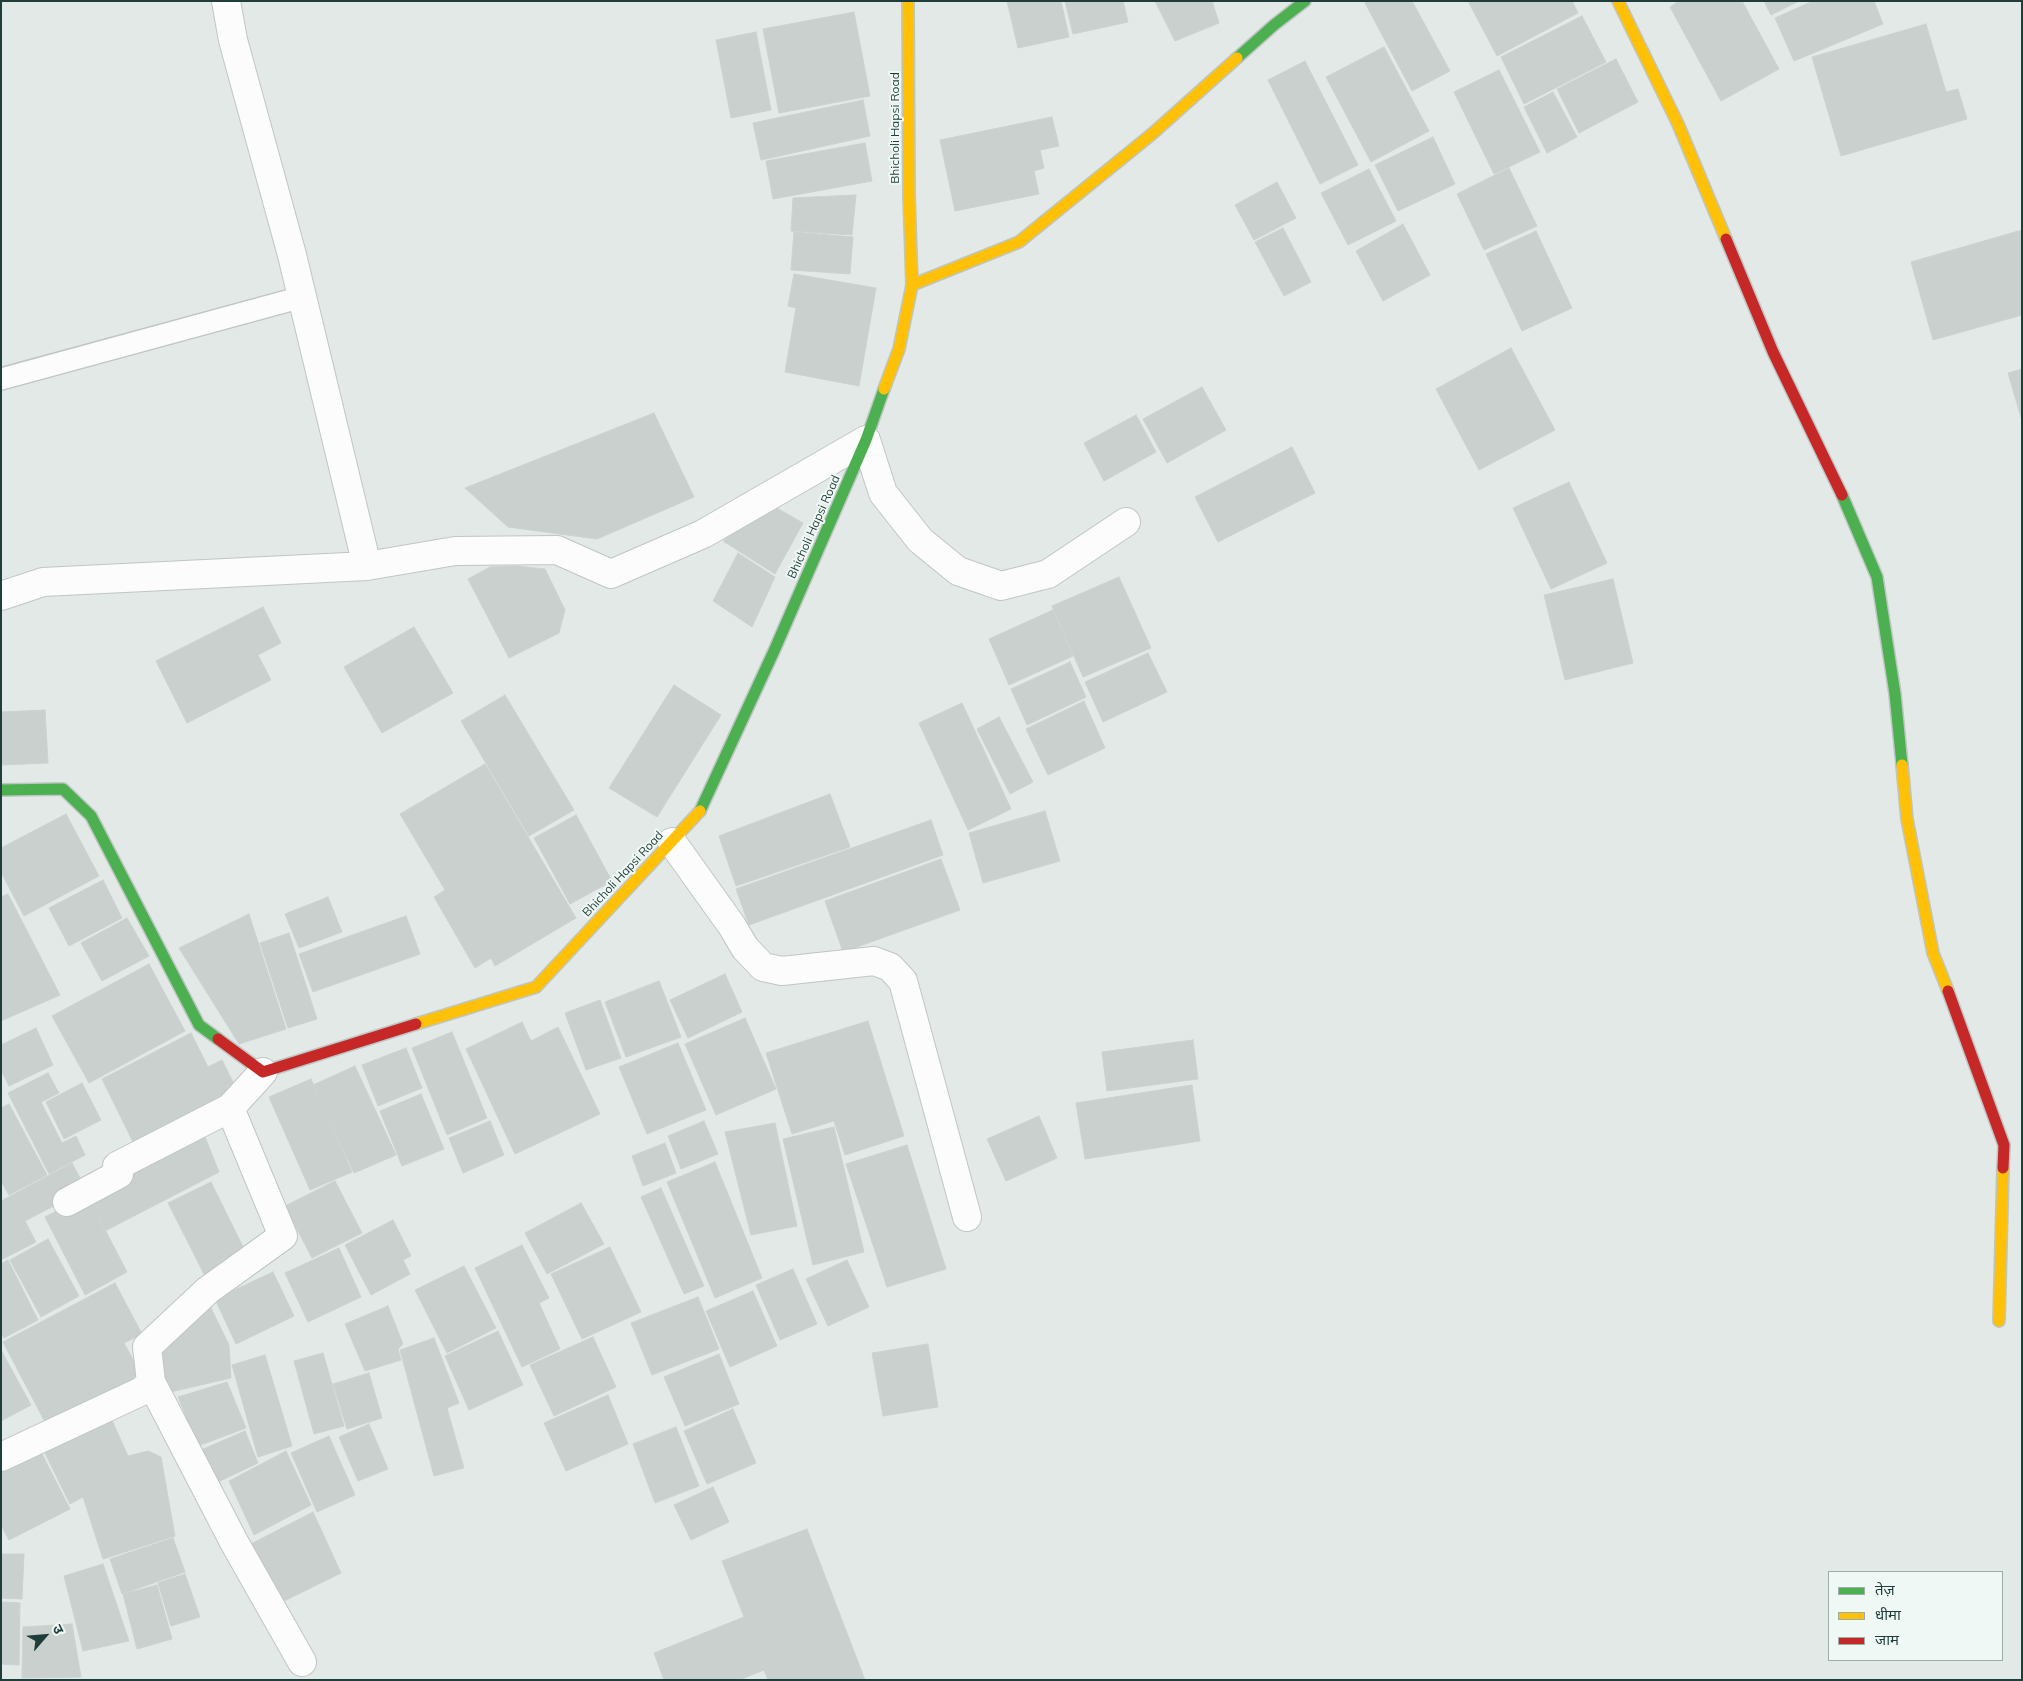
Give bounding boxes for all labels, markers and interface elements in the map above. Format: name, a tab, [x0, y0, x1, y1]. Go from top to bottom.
street label: Bhicholi Hapsi Road	[888, 72, 902, 184]
street label: Bhicholi Hapsi Road	[785, 473, 843, 581]
street label: Bhicholi Hapsi Road	[580, 828, 666, 920]
legend	[1828, 1571, 2003, 1661]
text: तेज़	[1875, 1580, 1895, 1599]
text: धीमा	[1875, 1605, 1901, 1624]
north arrow	[20, 1611, 70, 1661]
text: उ	[48, 1621, 68, 1637]
text: जाम	[1875, 1630, 1899, 1649]

